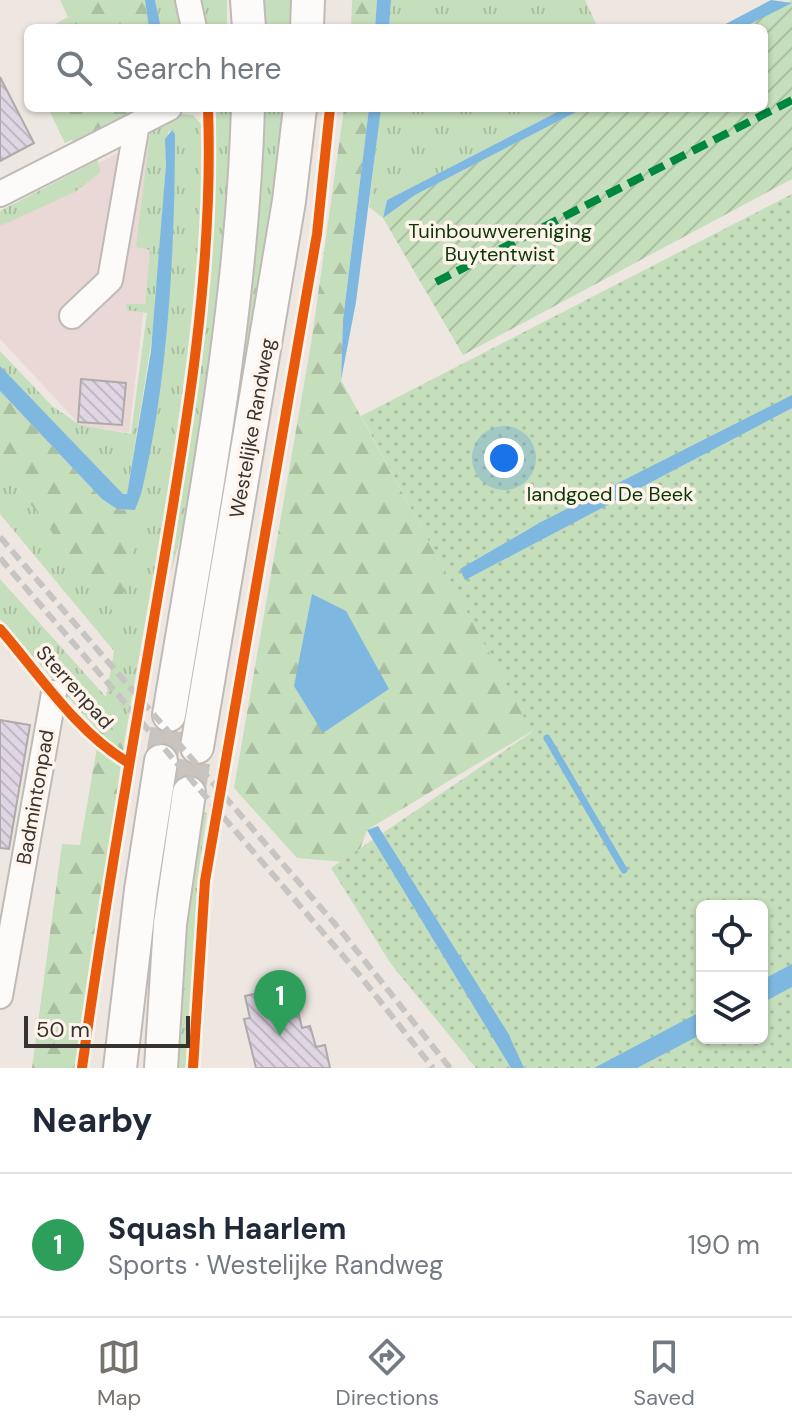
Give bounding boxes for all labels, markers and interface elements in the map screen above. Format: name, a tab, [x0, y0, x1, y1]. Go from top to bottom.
search box	[24, 24, 768, 112]
icon: search	[52, 46, 96, 90]
text: Search here	[116, 49, 282, 88]
park label: Tuinbouwvereniging Buytentwist	[408, 218, 592, 267]
street label: Westelijke Randweg	[223, 336, 281, 520]
your location	[484, 438, 524, 478]
park label: landgoed De Beek	[527, 481, 693, 507]
street label: Sterrenpad	[31, 640, 119, 734]
street label: Badmintonpad	[10, 728, 60, 866]
map controls	[696, 900, 768, 1044]
button: locate	[696, 900, 768, 972]
pin: 1	[254, 970, 306, 1036]
button: layers	[696, 972, 768, 1044]
scale bar	[24, 1012, 190, 1048]
text: 50 m	[36, 1015, 90, 1044]
text: Nearby	[32, 1098, 152, 1143]
text: Squash Haarlem	[108, 1209, 347, 1248]
text: 1	[53, 1228, 63, 1262]
text: 190 m	[688, 1228, 760, 1262]
text: Sports · Westelijke Randweg	[108, 1248, 444, 1282]
tab: Map	[97, 1335, 141, 1412]
tab: Directions	[336, 1335, 439, 1412]
tab: Saved	[633, 1335, 695, 1412]

